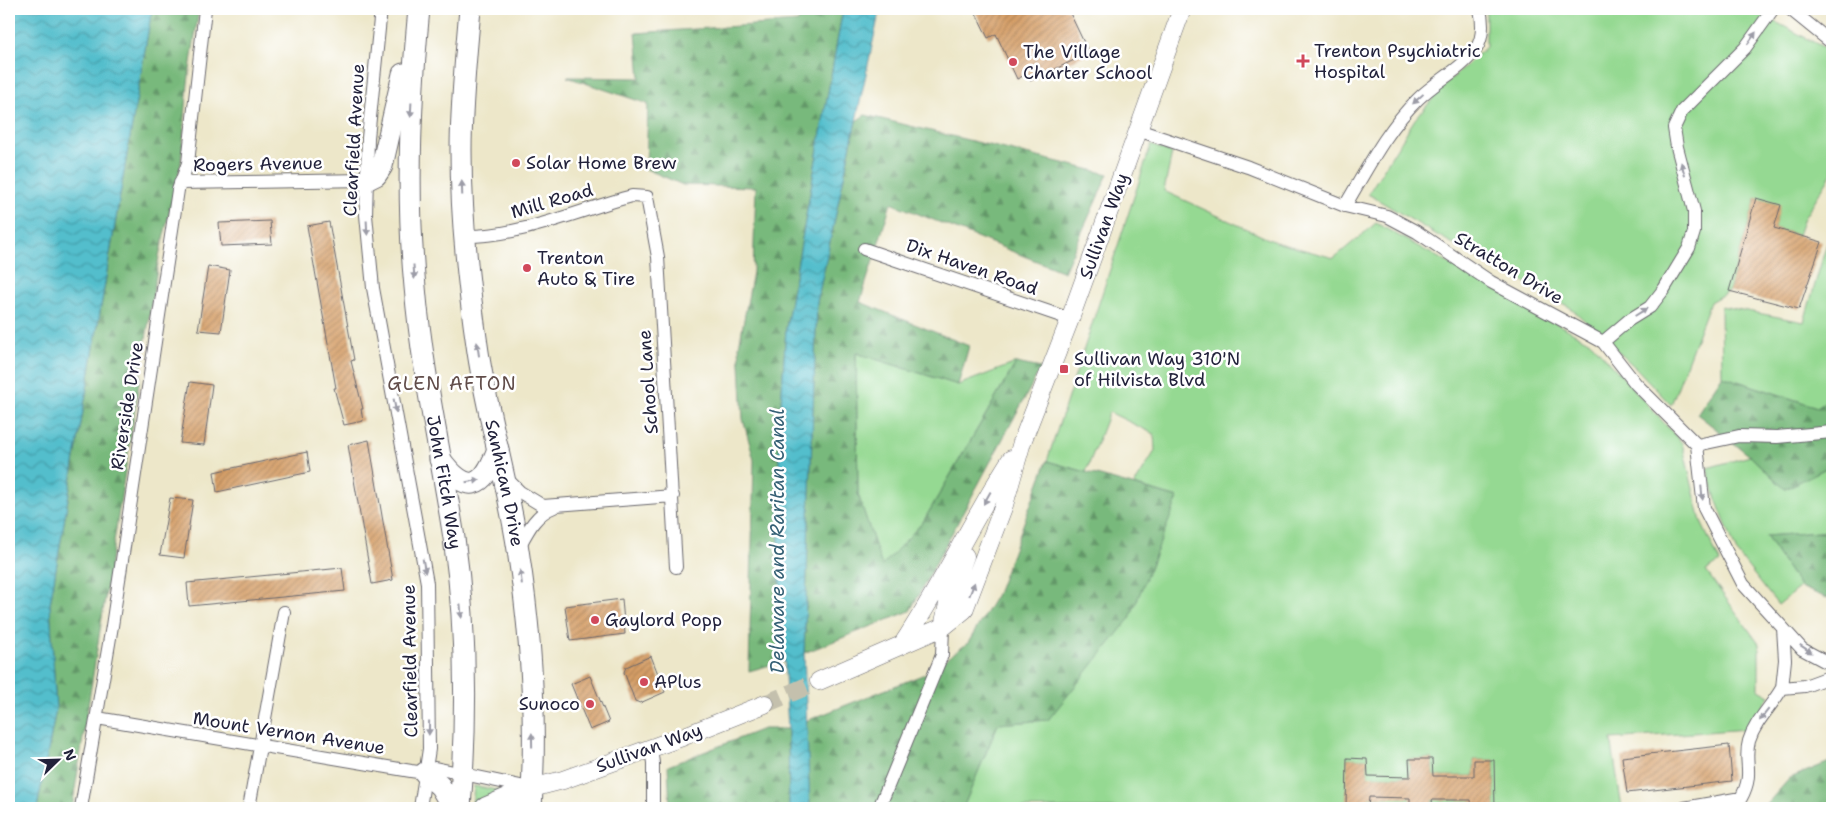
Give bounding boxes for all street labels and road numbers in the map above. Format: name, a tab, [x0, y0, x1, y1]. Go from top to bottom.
street label: Clearfield Avenue	[338, 63, 370, 217]
street label: Rogers Avenue	[193, 151, 323, 177]
street label: Sullivan Way	[1074, 170, 1134, 282]
street label: Mill Road	[508, 178, 596, 224]
street label: Stratton Drive	[1450, 226, 1568, 310]
street label: Dix Haven Road	[903, 233, 1041, 301]
street label: School Lane	[632, 329, 664, 435]
street label: Riverside Drive	[105, 340, 149, 472]
street label: John Fitch Way	[421, 413, 467, 551]
street label: Sanhican Drive	[479, 417, 529, 548]
street label: Clearfield Avenue	[397, 584, 423, 738]
street label: Mount Vernon Avenue	[191, 706, 387, 760]
street label: Sullivan Way	[593, 718, 705, 778]

